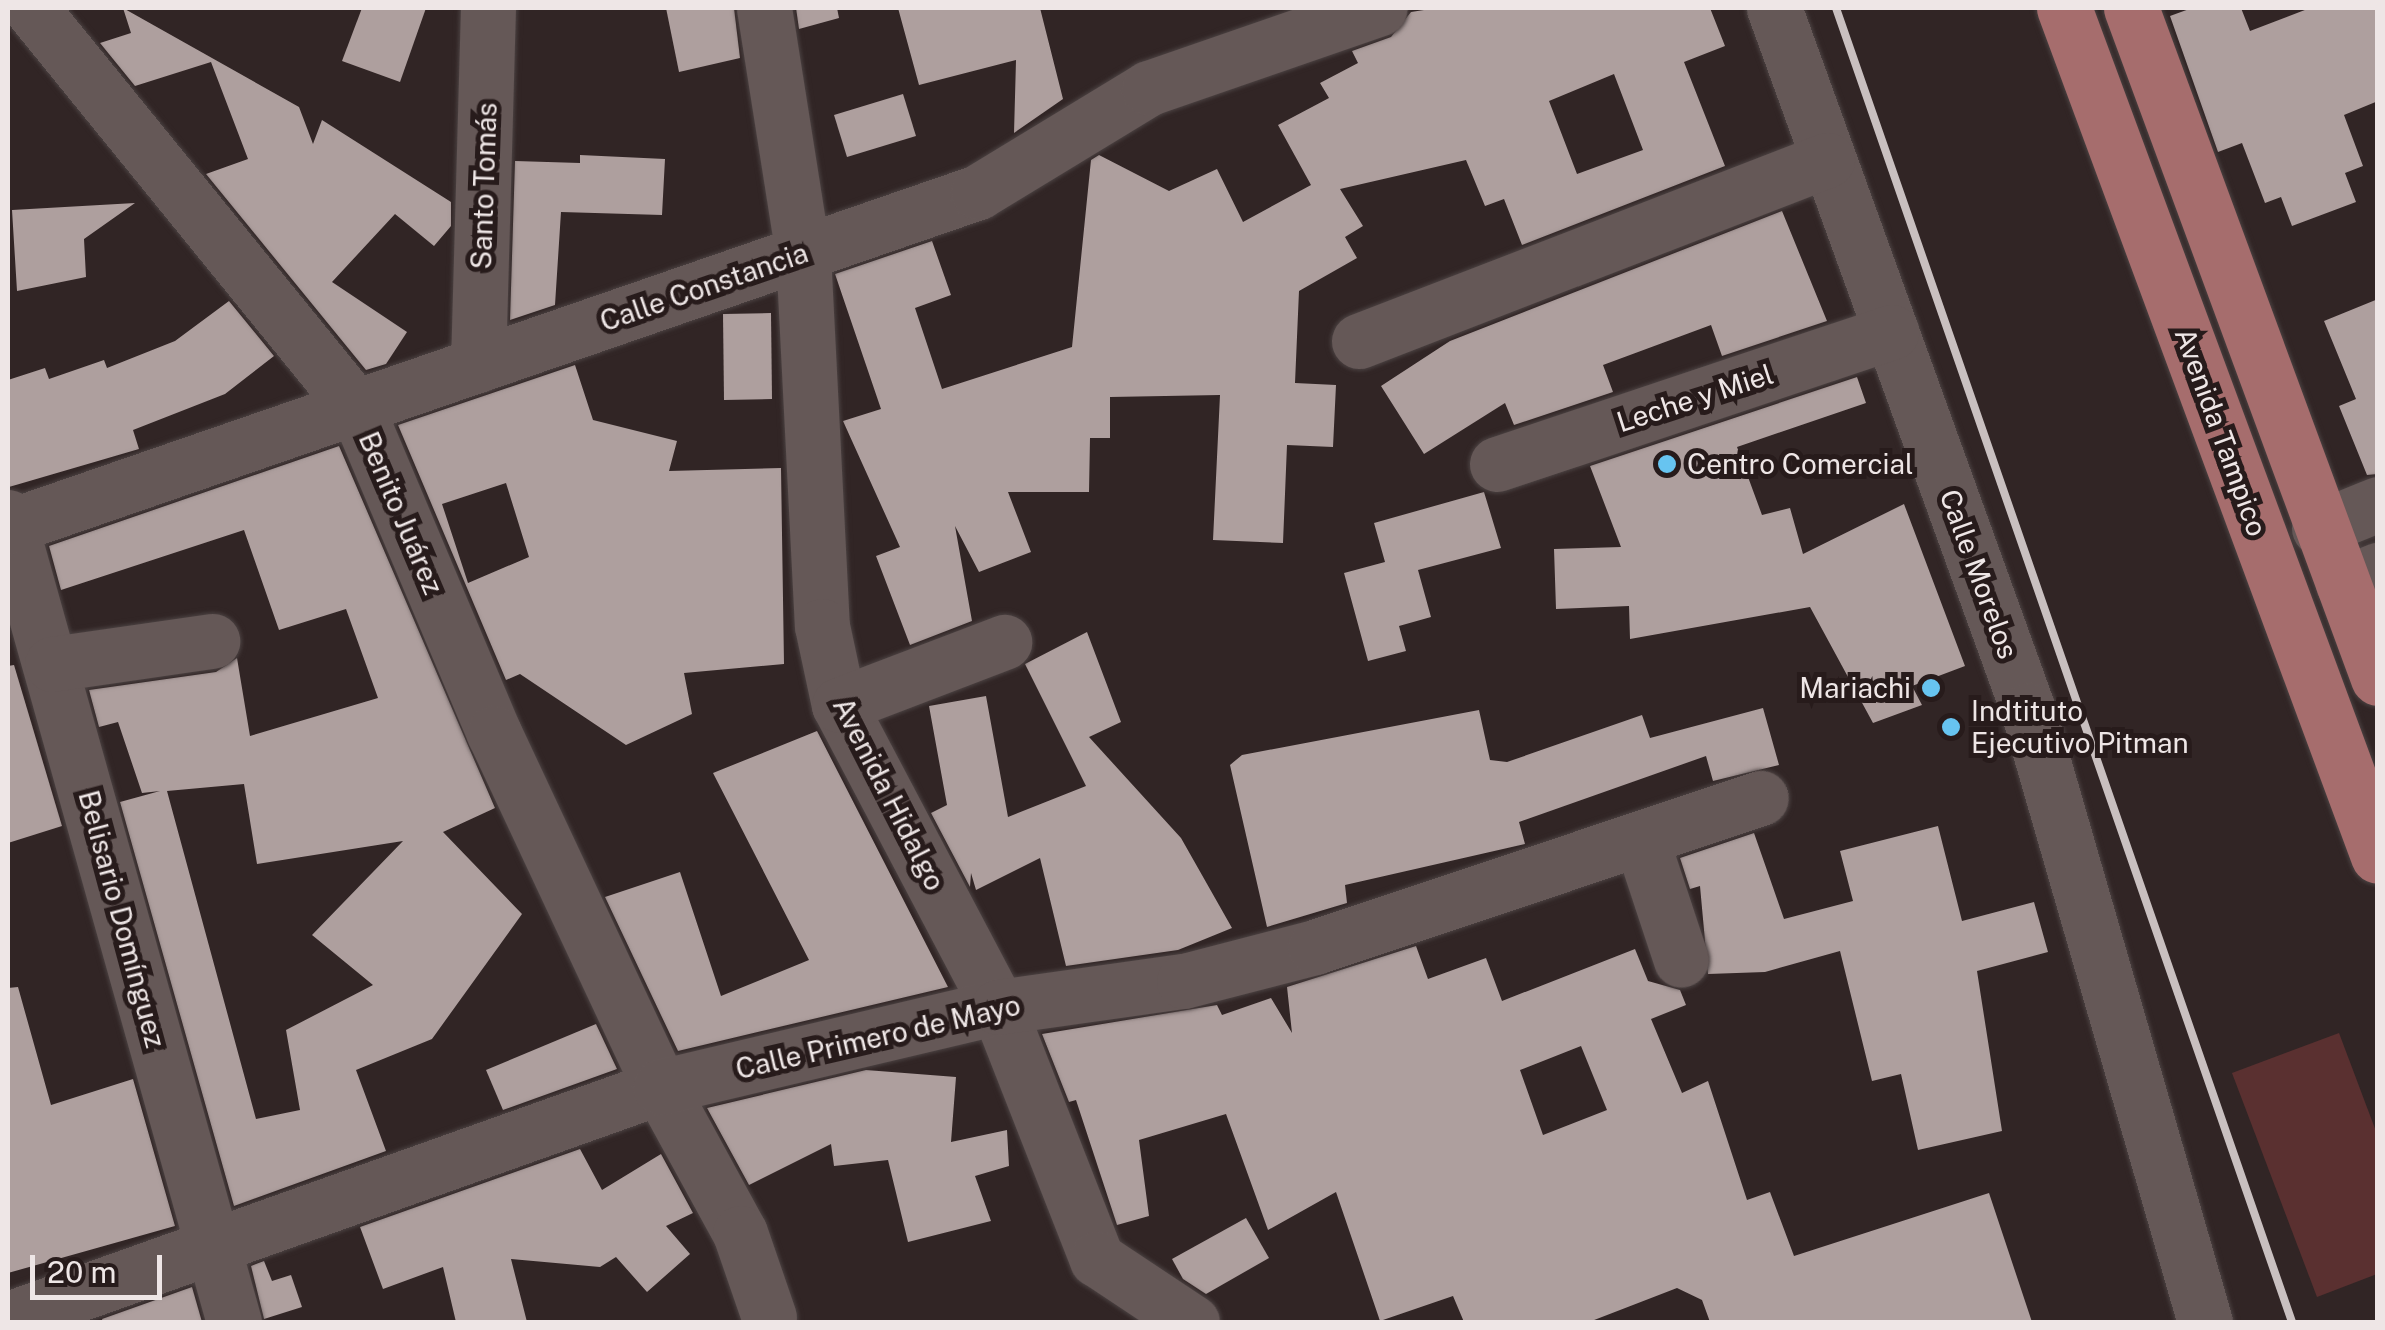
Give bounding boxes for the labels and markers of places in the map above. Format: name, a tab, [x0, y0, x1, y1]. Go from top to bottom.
place label: Centro Comercial	[1687, 447, 1914, 481]
marker: Centro Comercial	[1656, 453, 1678, 475]
place label: Mariachi	[1799, 671, 1911, 705]
marker: Mariachi	[1920, 677, 1942, 699]
place label: Indtituto Ejecutivo Pitman	[1971, 694, 2189, 760]
marker: Indtituto Ejecutivo Pitman	[1940, 716, 1962, 738]

